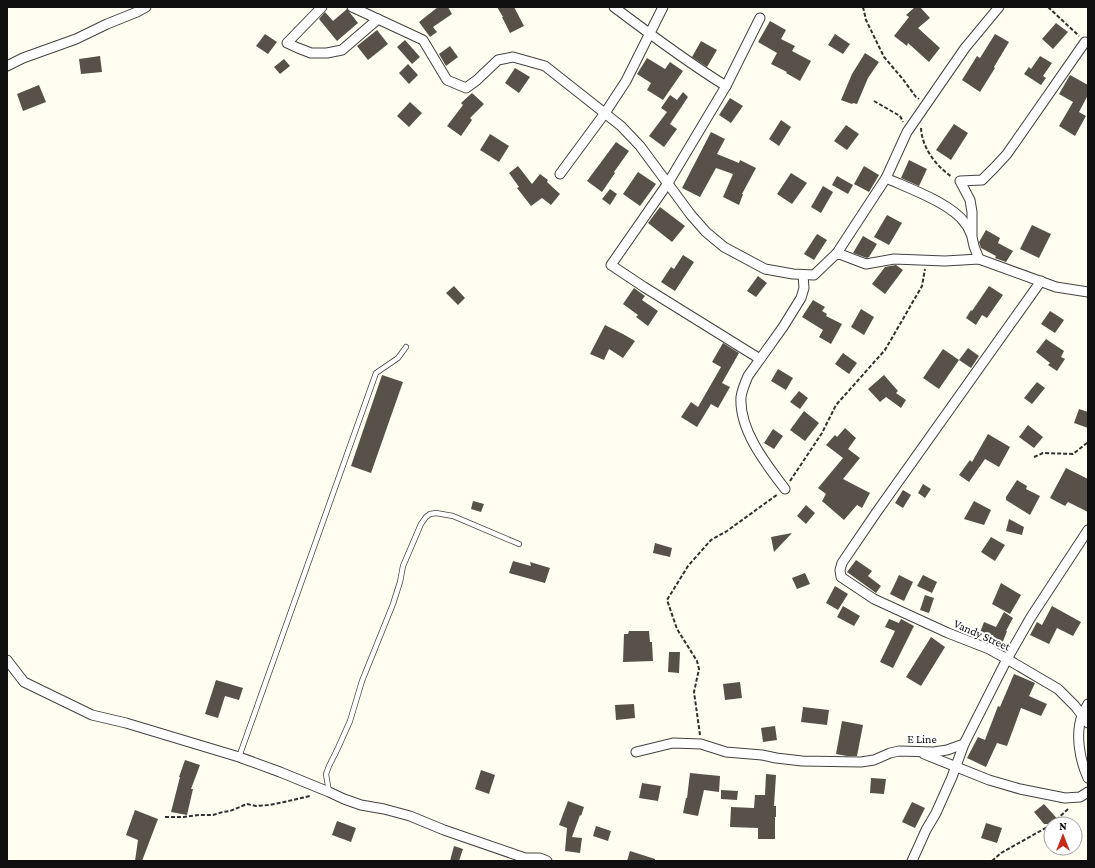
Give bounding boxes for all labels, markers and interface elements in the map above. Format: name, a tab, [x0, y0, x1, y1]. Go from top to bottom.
street label: Vandy Street	[952, 616, 1013, 654]
street label: E Line	[907, 732, 937, 746]
north arrow	[1043, 816, 1083, 856]
text: N	[1059, 820, 1067, 832]

